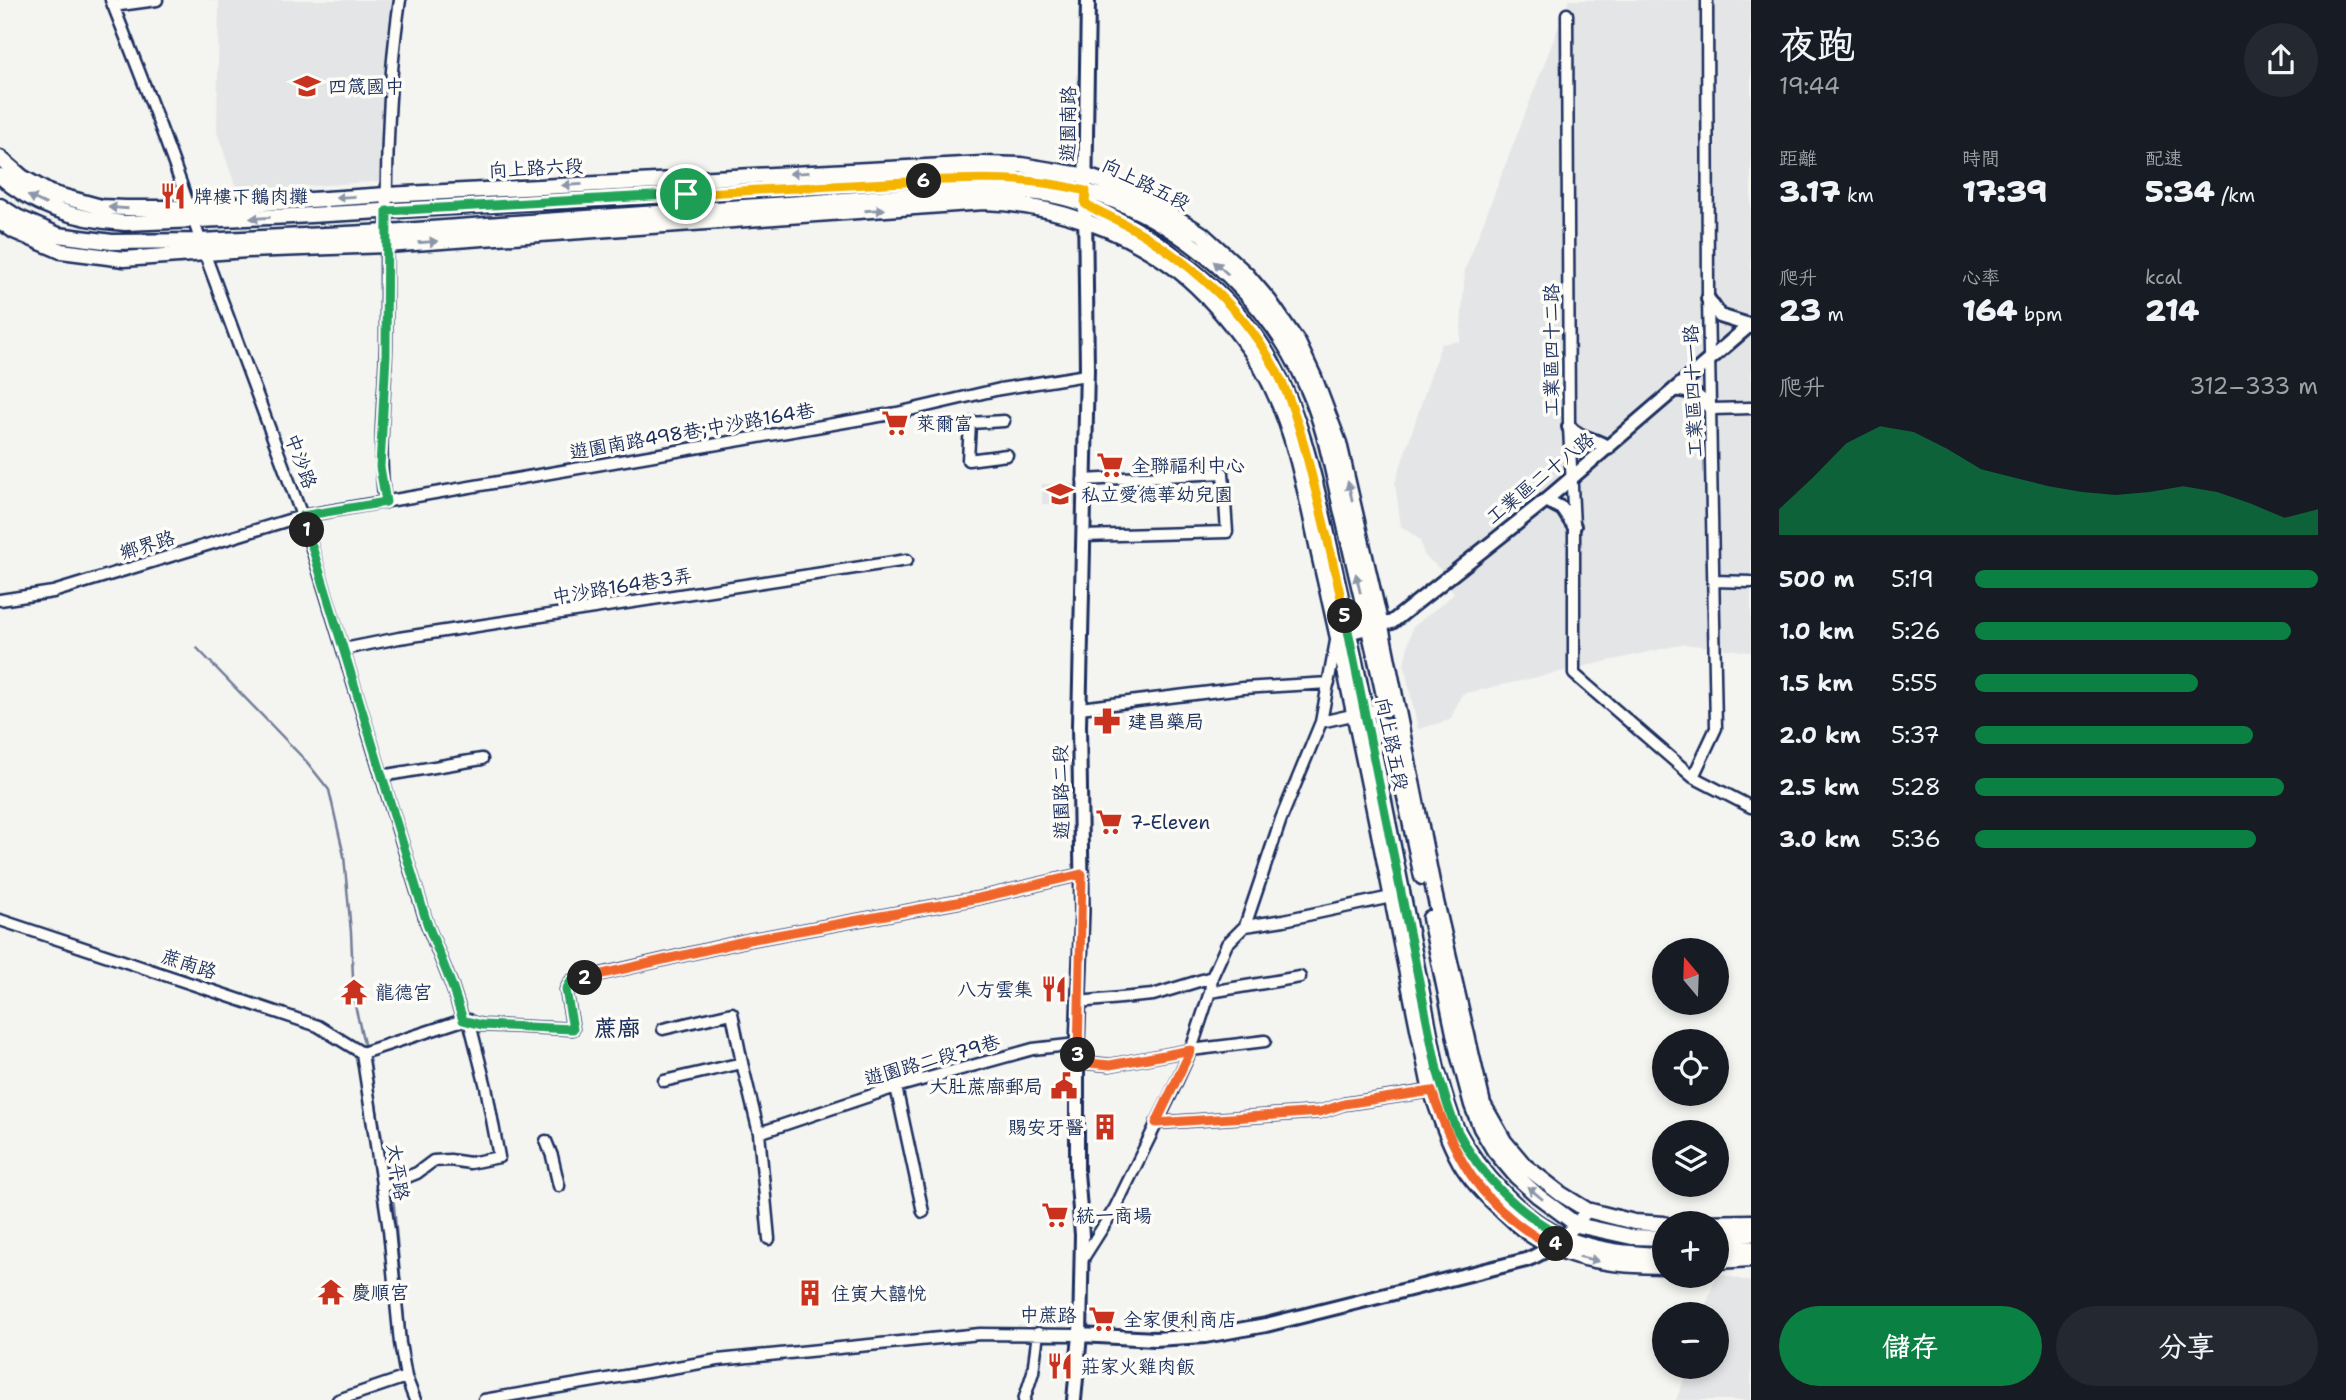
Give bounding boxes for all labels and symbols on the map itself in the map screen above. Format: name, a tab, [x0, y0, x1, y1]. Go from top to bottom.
school or university icon: 四箴國中	[292, 71, 322, 101]
place label: 四箴國中	[328, 74, 404, 99]
street label: 遊園南路	[1055, 86, 1081, 162]
street label: 向上路五段	[1098, 152, 1194, 216]
street label: 向上路六段	[488, 153, 584, 183]
pin	[656, 164, 716, 224]
pin: 6	[906, 164, 942, 198]
one-way arrow	[788, 168, 810, 179]
one-way arrow	[561, 180, 583, 191]
restaurant icon: 牌樓下鵝肉攤	[158, 181, 188, 211]
place label: 牌樓下鵝肉攤	[194, 184, 308, 209]
one-way arrow	[333, 192, 355, 203]
one-way arrow	[27, 195, 47, 206]
one-way arrow	[106, 202, 128, 213]
one-way arrow	[864, 204, 886, 215]
one-way arrow	[249, 213, 271, 224]
one-way arrow	[417, 236, 439, 247]
one-way arrow	[1213, 261, 1230, 277]
street label: 工業區四十二路	[1539, 283, 1564, 417]
street label: 工業區四十一路	[1678, 324, 1708, 458]
street label: 遊園南路498巷;中沙路164巷	[568, 397, 816, 465]
supermarket icon: 萊爾富	[880, 408, 910, 438]
place label: 萊爾富	[916, 411, 973, 436]
street label: 工業區二十八路	[1480, 426, 1600, 530]
street label: 中沙路	[280, 430, 322, 492]
supermarket icon: 全聯福利中心	[1095, 450, 1125, 480]
place label: 全聯福利中心	[1131, 453, 1245, 478]
school or university icon: 私立愛德華幼兒園	[1045, 479, 1075, 509]
one-way arrow	[1344, 480, 1355, 502]
place label: 私立愛德華幼兒園	[1081, 482, 1233, 507]
pin: 1	[290, 512, 324, 548]
street label: 鄉界路	[116, 525, 178, 565]
street label: 中沙路164巷3弄	[550, 563, 694, 609]
one-way arrow	[1352, 572, 1363, 594]
pin: 5	[1328, 598, 1362, 634]
street label: 向上路五段	[1370, 695, 1414, 793]
pharmacy icon: 建昌藥局	[1092, 706, 1122, 736]
place label: 建昌藥局	[1128, 709, 1204, 734]
street label: 遊園路二段	[1048, 744, 1074, 840]
supermarket icon: 7-Eleven	[1094, 807, 1124, 837]
place label: 7-Eleven	[1130, 810, 1210, 835]
north arrow	[1652, 938, 1729, 1015]
street label: 蔗南路	[158, 943, 220, 985]
pin: 2	[568, 960, 602, 996]
restaurant icon: 八方雲集	[1039, 974, 1069, 1004]
temple icon: 龍德宮	[339, 977, 369, 1007]
place label: 八方雲集	[957, 977, 1033, 1002]
place label: 龍德宮	[375, 980, 432, 1005]
district label: 蔗廍	[594, 1013, 640, 1043]
street label: 遊園路二段79巷	[861, 1029, 1003, 1091]
pin: 3	[1060, 1038, 1096, 1072]
public building icon: 大肚蔗廍郵局	[1049, 1071, 1079, 1101]
place label: 大肚蔗廍郵局	[929, 1074, 1043, 1099]
building icon: 賜安牙醫	[1090, 1112, 1120, 1142]
place label: 賜安牙醫	[1008, 1115, 1084, 1140]
street label: 太平路	[381, 1142, 415, 1202]
one-way arrow	[1526, 1186, 1543, 1201]
supermarket icon: 統一商場	[1040, 1200, 1070, 1230]
place label: 統一商場	[1076, 1203, 1152, 1228]
pin: 4	[1538, 1226, 1574, 1262]
one-way arrow	[1578, 1254, 1600, 1265]
temple icon: 慶順宮	[316, 1277, 346, 1307]
building icon: 住寅大囍悅	[795, 1278, 825, 1308]
place label: 慶順宮	[352, 1280, 409, 1305]
place label: 住寅大囍悅	[831, 1281, 926, 1306]
street label: 中蔗路	[1019, 1302, 1077, 1328]
supermarket icon: 全家便利商店	[1087, 1304, 1117, 1334]
place label: 全家便利商店	[1123, 1307, 1237, 1332]
restaurant icon: 莊家火雞肉飯	[1045, 1351, 1075, 1381]
place label: 莊家火雞肉飯	[1081, 1354, 1195, 1379]

